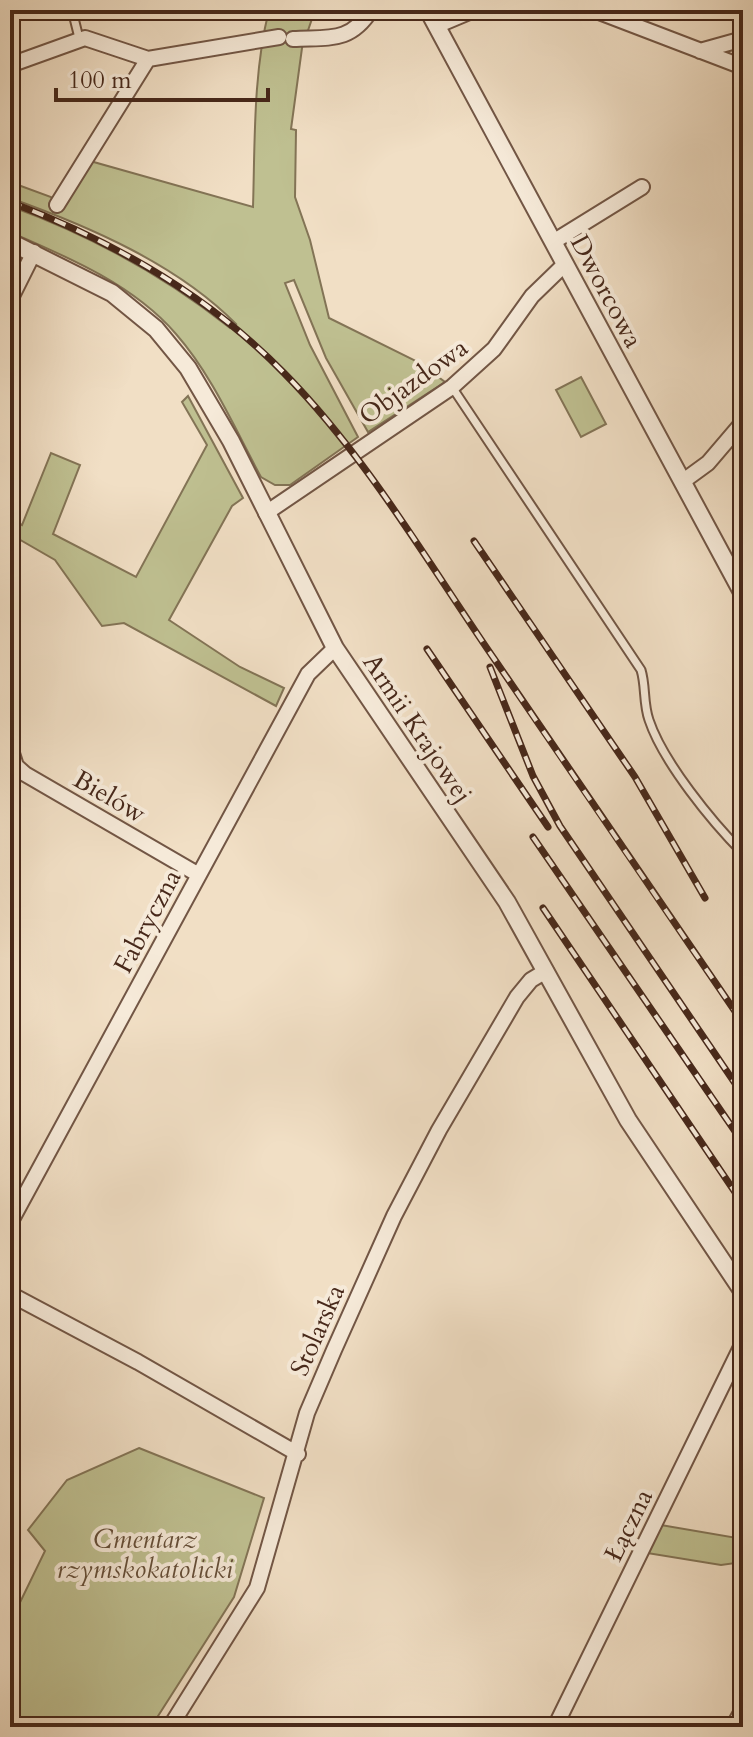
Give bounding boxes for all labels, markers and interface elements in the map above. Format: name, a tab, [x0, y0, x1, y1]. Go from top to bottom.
scale bar	[56, 52, 268, 102]
text: 100 m	[68, 64, 132, 97]
street label: Dworcowa	[562, 228, 651, 354]
street label: Objazdowa	[352, 330, 475, 433]
street label: Armii Krajowej	[355, 647, 480, 810]
street label: Bielów	[67, 762, 153, 831]
street label: Fabryczna	[106, 863, 189, 979]
street label: Stolarska	[282, 1279, 353, 1381]
street label: Łączna	[596, 1483, 661, 1567]
park label: Cmentarz rzymskokatolicki	[57, 1522, 234, 1587]

